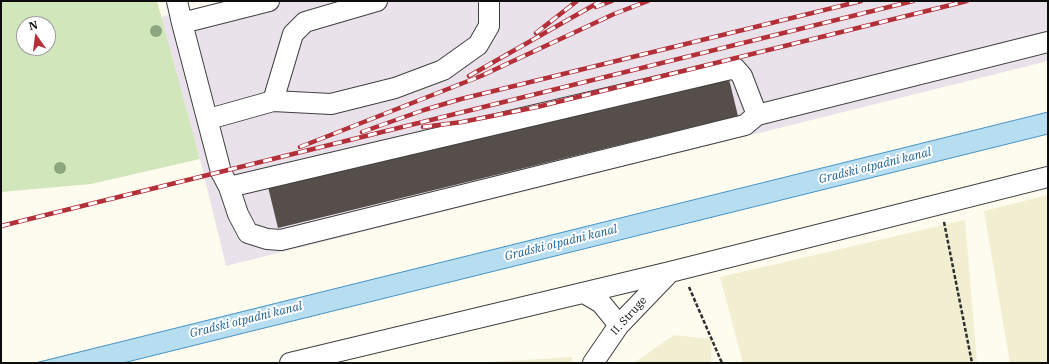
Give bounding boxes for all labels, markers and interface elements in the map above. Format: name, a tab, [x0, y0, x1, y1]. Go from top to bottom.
north arrow	[16, 16, 56, 56]
text: N	[27, 17, 39, 33]
water label: Gradski otpadni kanal	[817, 145, 933, 187]
water label: Gradski otpadni kanal	[503, 222, 619, 264]
street label: II. Struge	[608, 294, 650, 338]
water label: Gradski otpadni kanal	[188, 299, 304, 341]

